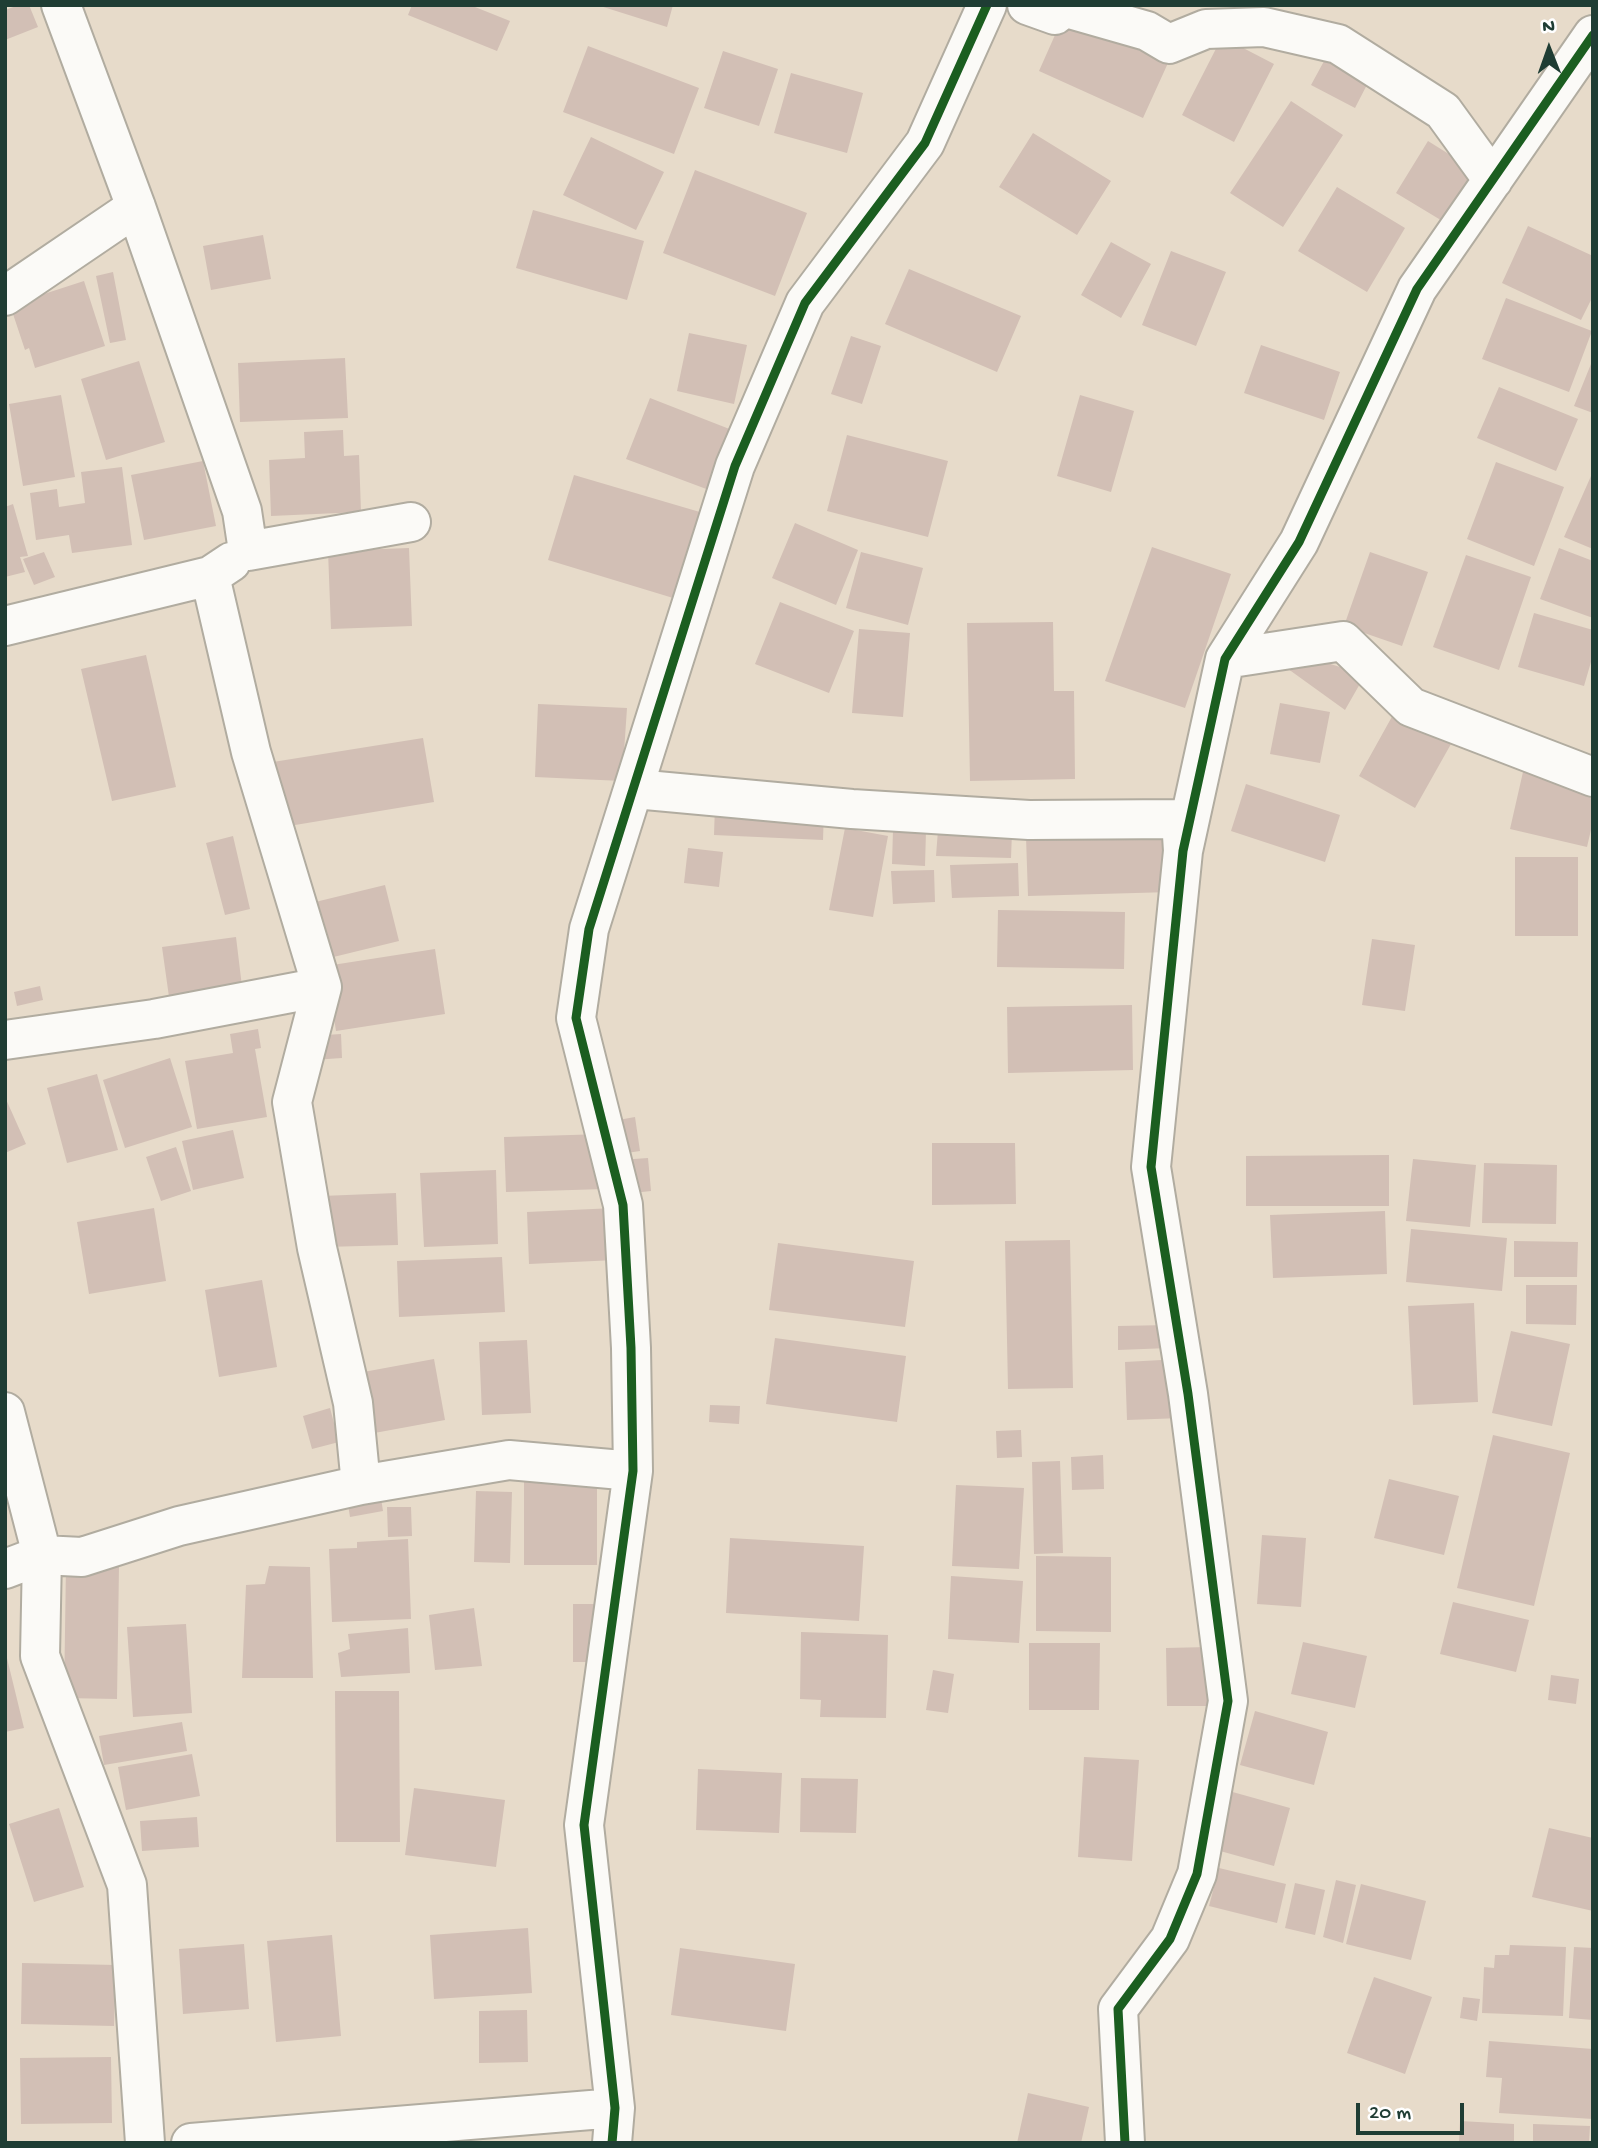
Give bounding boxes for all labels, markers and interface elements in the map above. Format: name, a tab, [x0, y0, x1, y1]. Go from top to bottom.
north arrow	[1514, 14, 1584, 84]
text: N	[1542, 16, 1555, 39]
scale bar	[1360, 2088, 1468, 2132]
text: 20 m	[1369, 2102, 1411, 2127]

